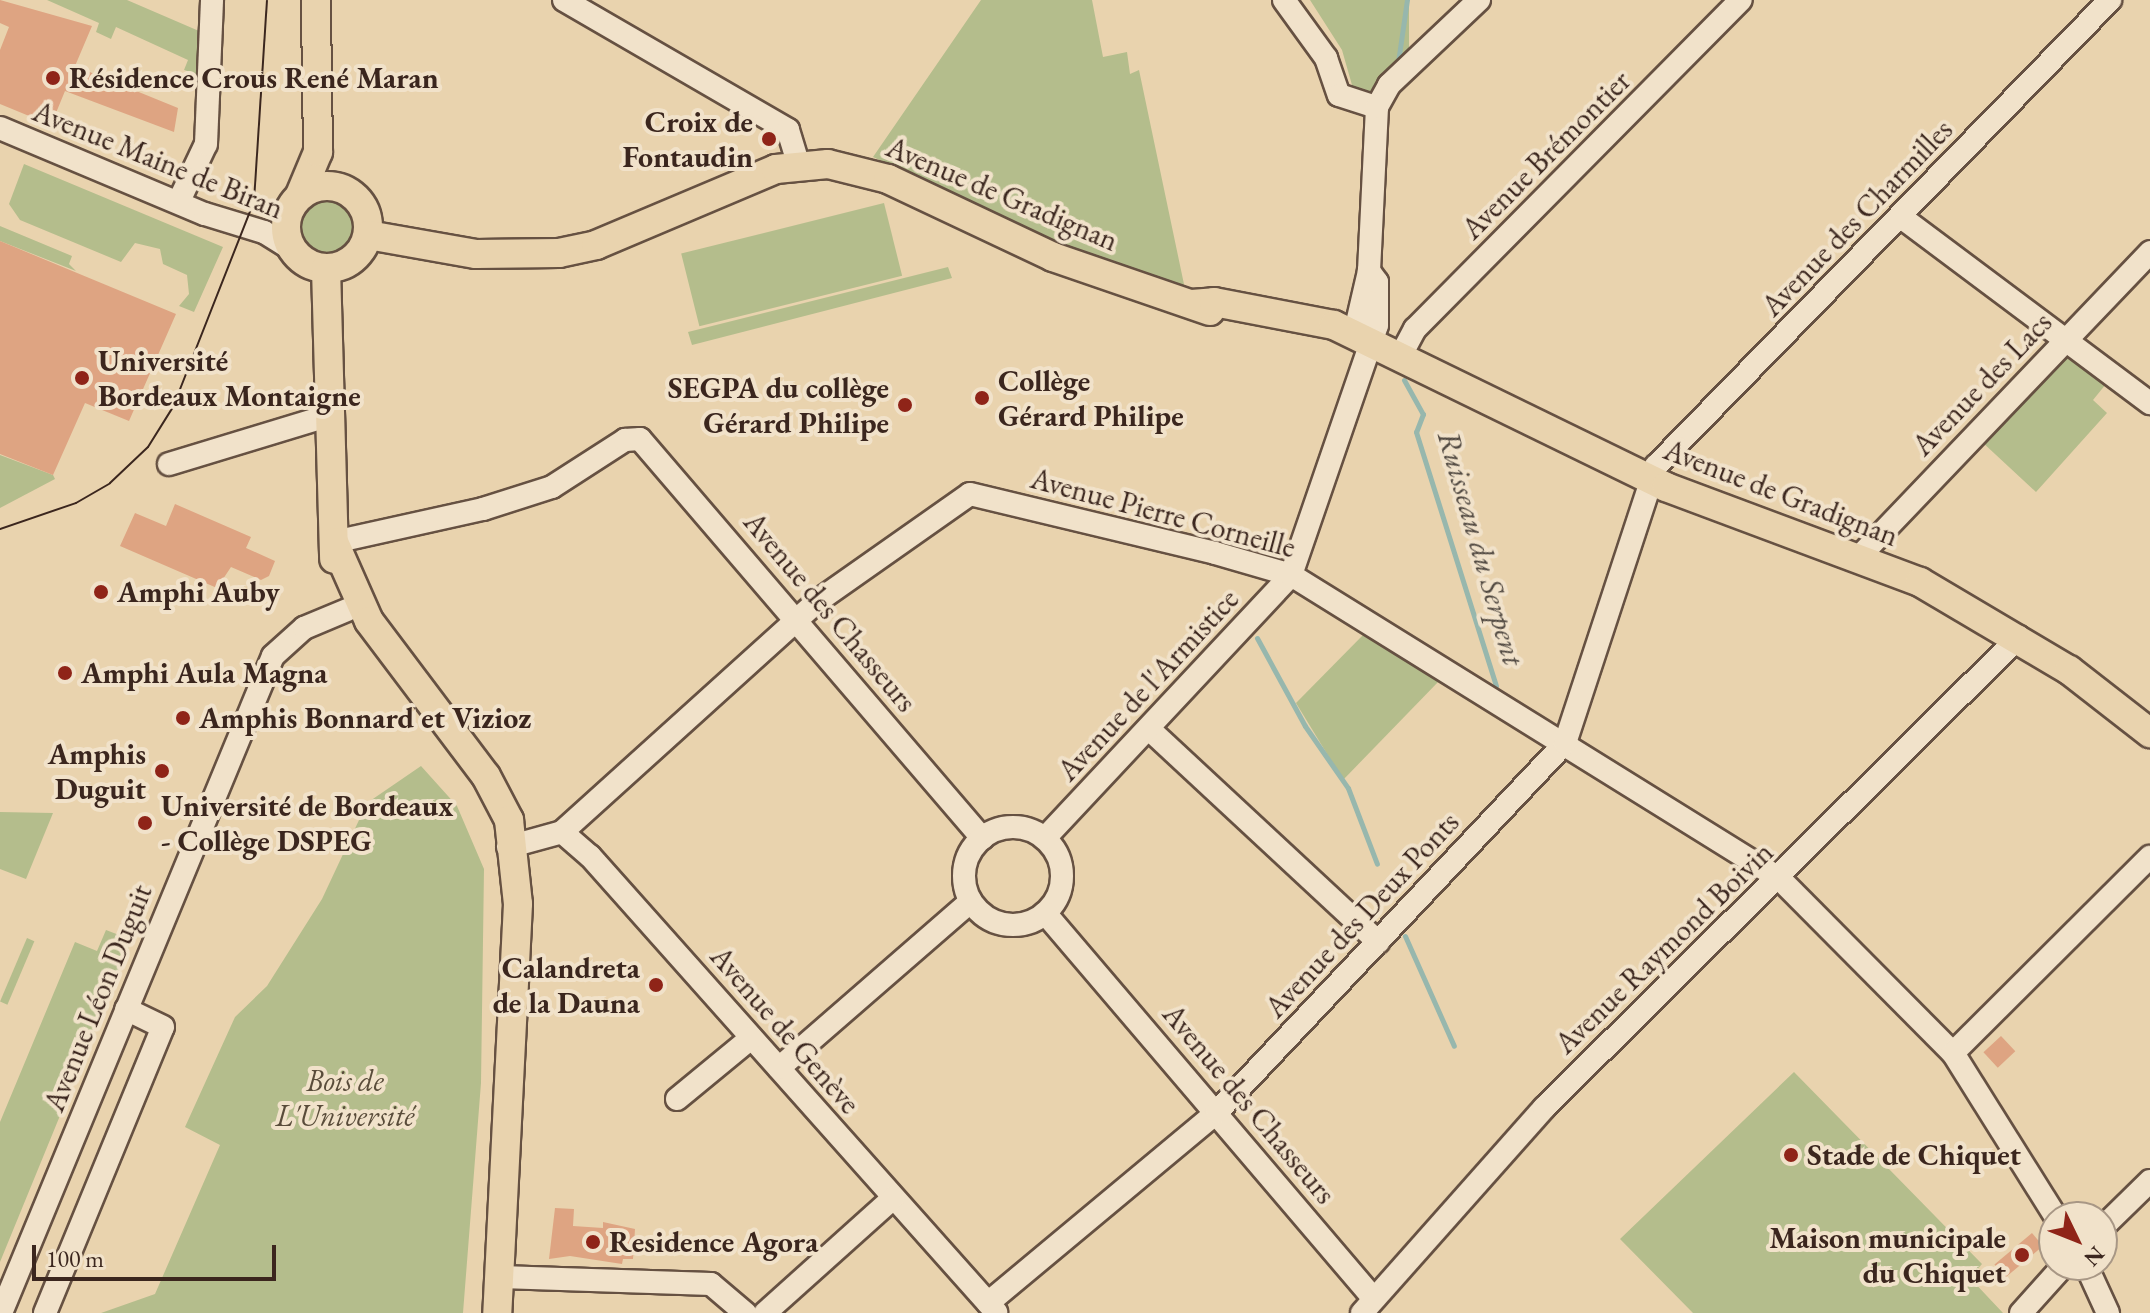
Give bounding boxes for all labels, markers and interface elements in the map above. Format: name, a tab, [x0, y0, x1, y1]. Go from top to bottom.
place label: Résidence Crous René Maran	[69, 60, 439, 96]
street label: Avenue Brémontier	[1454, 63, 1638, 247]
marker: Résidence Crous René Maran	[44, 69, 62, 87]
street label: Avenue Maine de Biran	[27, 93, 289, 227]
place label: Croix de Fontaudin	[623, 104, 753, 174]
street label: Avenue des Charmilles	[1754, 112, 1960, 324]
street label: Avenue de Gradignan	[881, 129, 1123, 259]
marker: Croix de Fontaudin	[760, 130, 778, 148]
street label: Avenue des Lacs	[1904, 305, 2060, 463]
place label: Université Bordeaux Montaigne	[98, 343, 361, 414]
place label: Collège Gérard Philipe	[998, 363, 1184, 434]
marker: Université Bordeaux Montaigne	[73, 369, 91, 387]
place label: SEGPA du collège Gérard Philipe	[668, 370, 889, 440]
marker: Collège Gérard Philipe	[973, 389, 991, 407]
marker: SEGPA du collège Gérard Philipe	[896, 396, 914, 414]
water label: Ruisseau du Serpent	[1429, 426, 1533, 670]
street label: Avenue de Gradignan	[1659, 432, 1903, 554]
street label: Avenue Pierre Corneille	[1027, 460, 1299, 566]
street label: Avenue des Chasseurs	[736, 505, 924, 719]
place label: Amphi Auby	[117, 574, 280, 610]
street label: Avenue de l'Armistice	[1050, 582, 1246, 788]
marker: Amphi Auby	[92, 583, 110, 601]
place label: Amphi Aula Magna	[81, 655, 327, 691]
marker: Amphi Aula Magna	[56, 664, 74, 682]
place label: Amphis Bonnard et Vizioz	[199, 700, 531, 736]
marker: Amphis Bonnard et Vizioz	[174, 709, 192, 727]
place label: Amphis Duguit	[48, 736, 146, 806]
marker: Amphis Duguit	[153, 762, 171, 780]
place label: Université de Bordeaux - Collège DSPEG	[161, 788, 453, 858]
street label: Avenue des Deux Ponts	[1257, 805, 1467, 1025]
marker: Université de Bordeaux - Collège DSPEG	[136, 814, 154, 832]
street label: Avenue Raymond Boivin	[1547, 834, 1781, 1062]
street label: Avenue Léon Duguit	[36, 879, 160, 1117]
street label: Avenue de Genève	[702, 939, 868, 1121]
place label: Calandreta de la Dauna	[493, 950, 640, 1020]
marker: Calandreta de la Dauna	[647, 976, 665, 994]
street label: Avenue des Chasseurs	[1155, 997, 1343, 1211]
park label: Bois de L'Université	[275, 1063, 415, 1134]
place label: Stade de Chiquet	[1807, 1137, 2021, 1173]
marker: Stade de Chiquet	[1782, 1146, 1800, 1164]
north arrow	[2038, 1201, 2118, 1281]
place label: Maison municipale du Chiquet	[1769, 1220, 2006, 1290]
place label: Residence Agora	[609, 1224, 818, 1260]
scale bar	[36, 1229, 280, 1279]
marker: Residence Agora	[584, 1233, 602, 1251]
text: N	[2078, 1240, 2111, 1273]
text: 100 m	[46, 1243, 104, 1274]
marker: Maison municipale du Chiquet	[2013, 1246, 2031, 1264]

